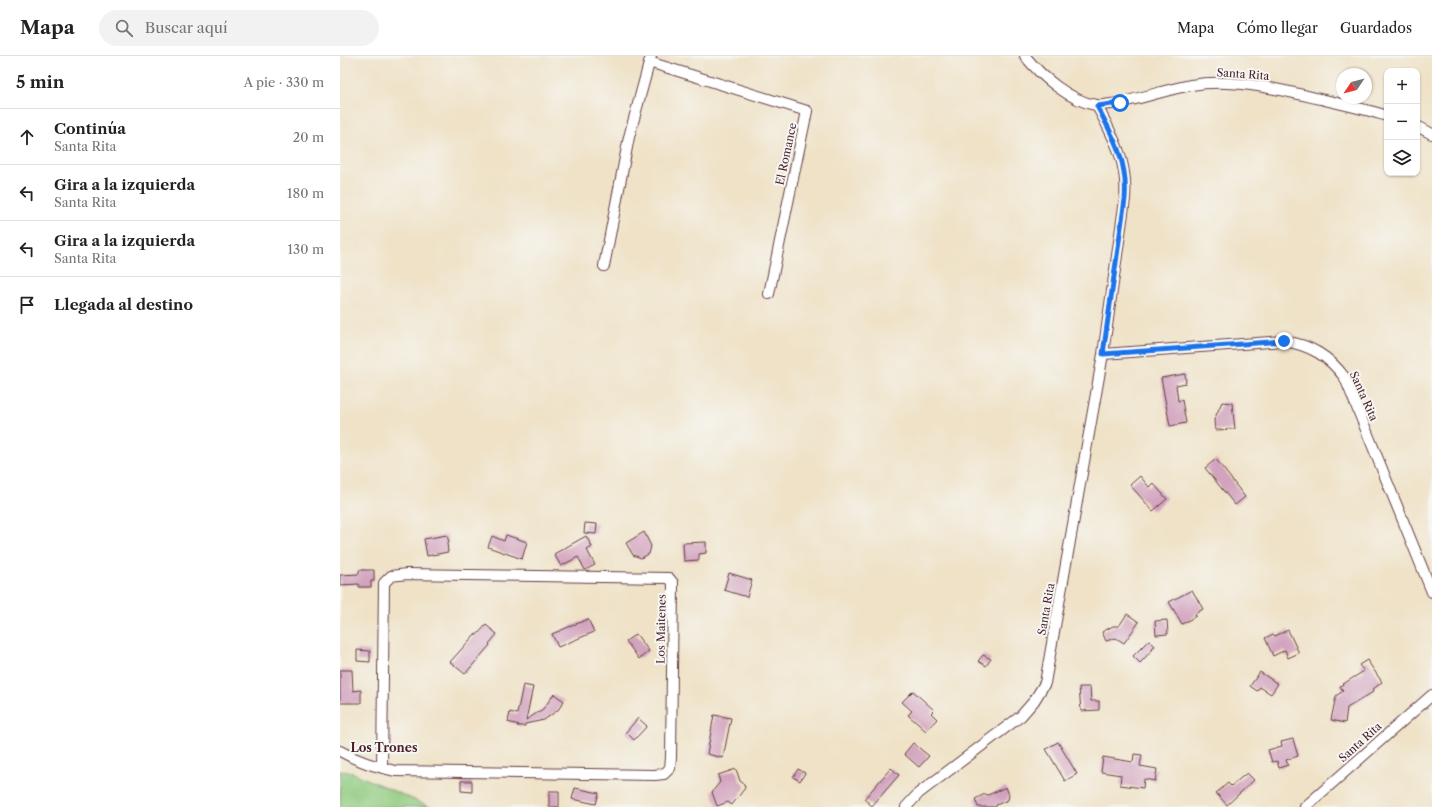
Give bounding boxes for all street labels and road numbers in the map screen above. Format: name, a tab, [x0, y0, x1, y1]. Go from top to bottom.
street label: Santa Rita	[1216, 65, 1270, 83]
street label: El Romance	[773, 122, 799, 186]
street label: Santa Rita	[1347, 369, 1381, 423]
street label: Santa Rita	[1035, 582, 1058, 636]
street label: Los Maitenes	[653, 594, 669, 664]
street label: Santa Rita	[1336, 719, 1384, 765]

